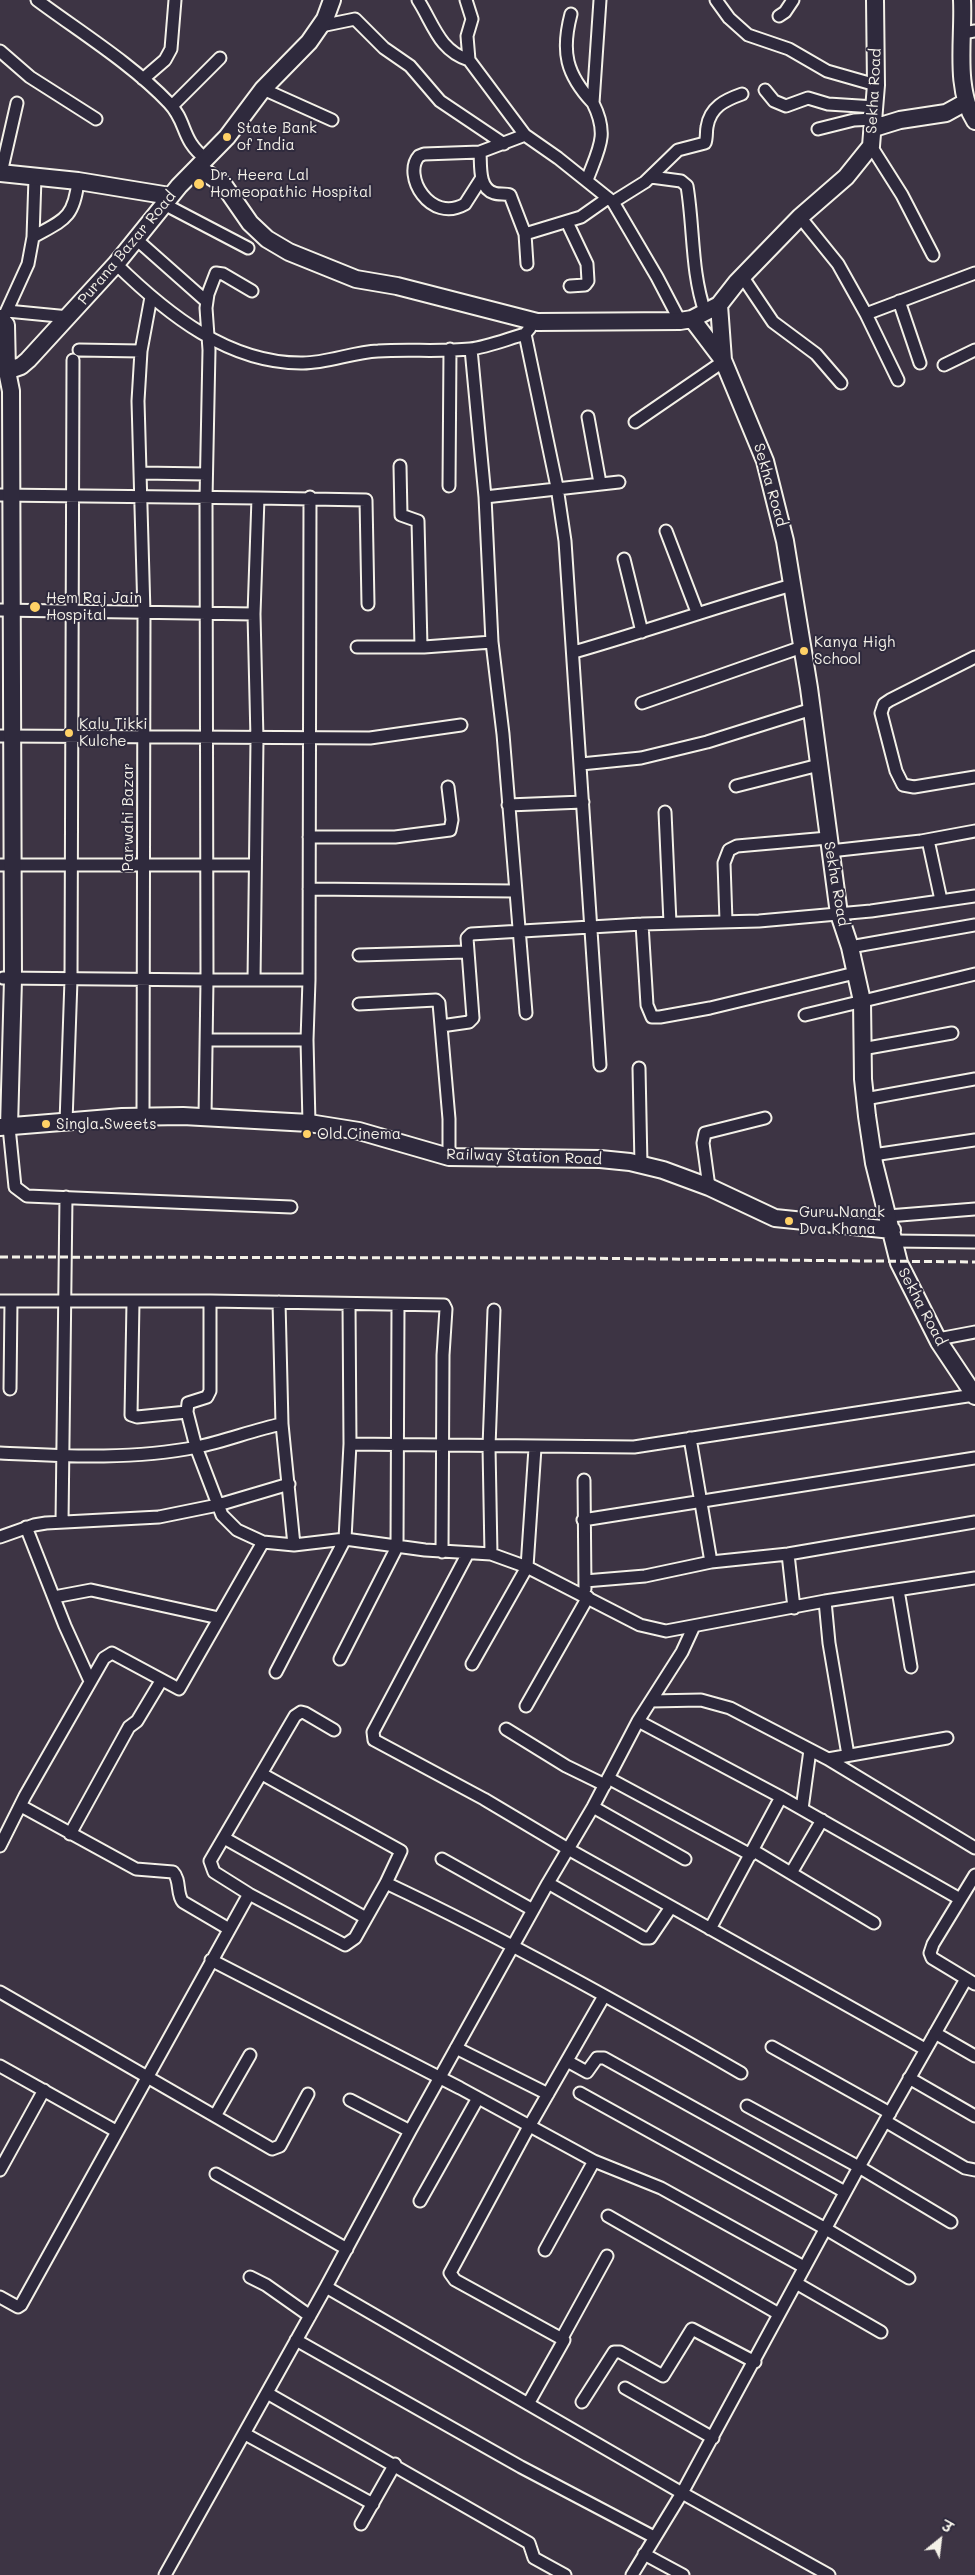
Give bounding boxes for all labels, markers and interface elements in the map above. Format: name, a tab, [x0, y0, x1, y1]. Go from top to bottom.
street label: Sekha Road	[863, 48, 885, 134]
place label: State Bank of India	[237, 119, 317, 154]
marker: State Bank of India	[221, 131, 233, 143]
place label: Dr. Heera Lal Homeopathic Hospital	[210, 166, 372, 201]
marker: Dr. Heera Lal Homeopathic Hospital	[192, 177, 206, 191]
street label: Purana Bazar Road	[74, 188, 180, 308]
street label: Sekha Road	[750, 441, 790, 529]
place label: Hem Raj Jain Hospital	[46, 589, 142, 624]
marker: Hem Raj Jain Hospital	[28, 600, 42, 614]
place label: Kanya High School	[814, 633, 895, 668]
marker: Kanya High School	[798, 645, 810, 657]
place label: Kalu Tikki Kulche	[79, 715, 148, 750]
marker: Kalu Tikki Kulche	[63, 727, 75, 739]
street label: Parwahi Bazar	[119, 763, 137, 871]
street label: Sekha Road	[820, 840, 852, 928]
place label: Singla Sweets	[56, 1115, 156, 1133]
marker: Singla Sweets	[40, 1118, 52, 1130]
place label: Old Cinema	[317, 1125, 401, 1143]
marker: Old Cinema	[301, 1128, 313, 1140]
street label: Railway Station Road	[446, 1145, 602, 1169]
place label: Guru Nanak Dva Khana	[799, 1203, 885, 1238]
marker: Guru Nanak Dva Khana	[783, 1215, 795, 1227]
street label: Sekha Road	[894, 1265, 950, 1349]
north arrow	[915, 2515, 965, 2565]
text: उ	[939, 2516, 956, 2537]

